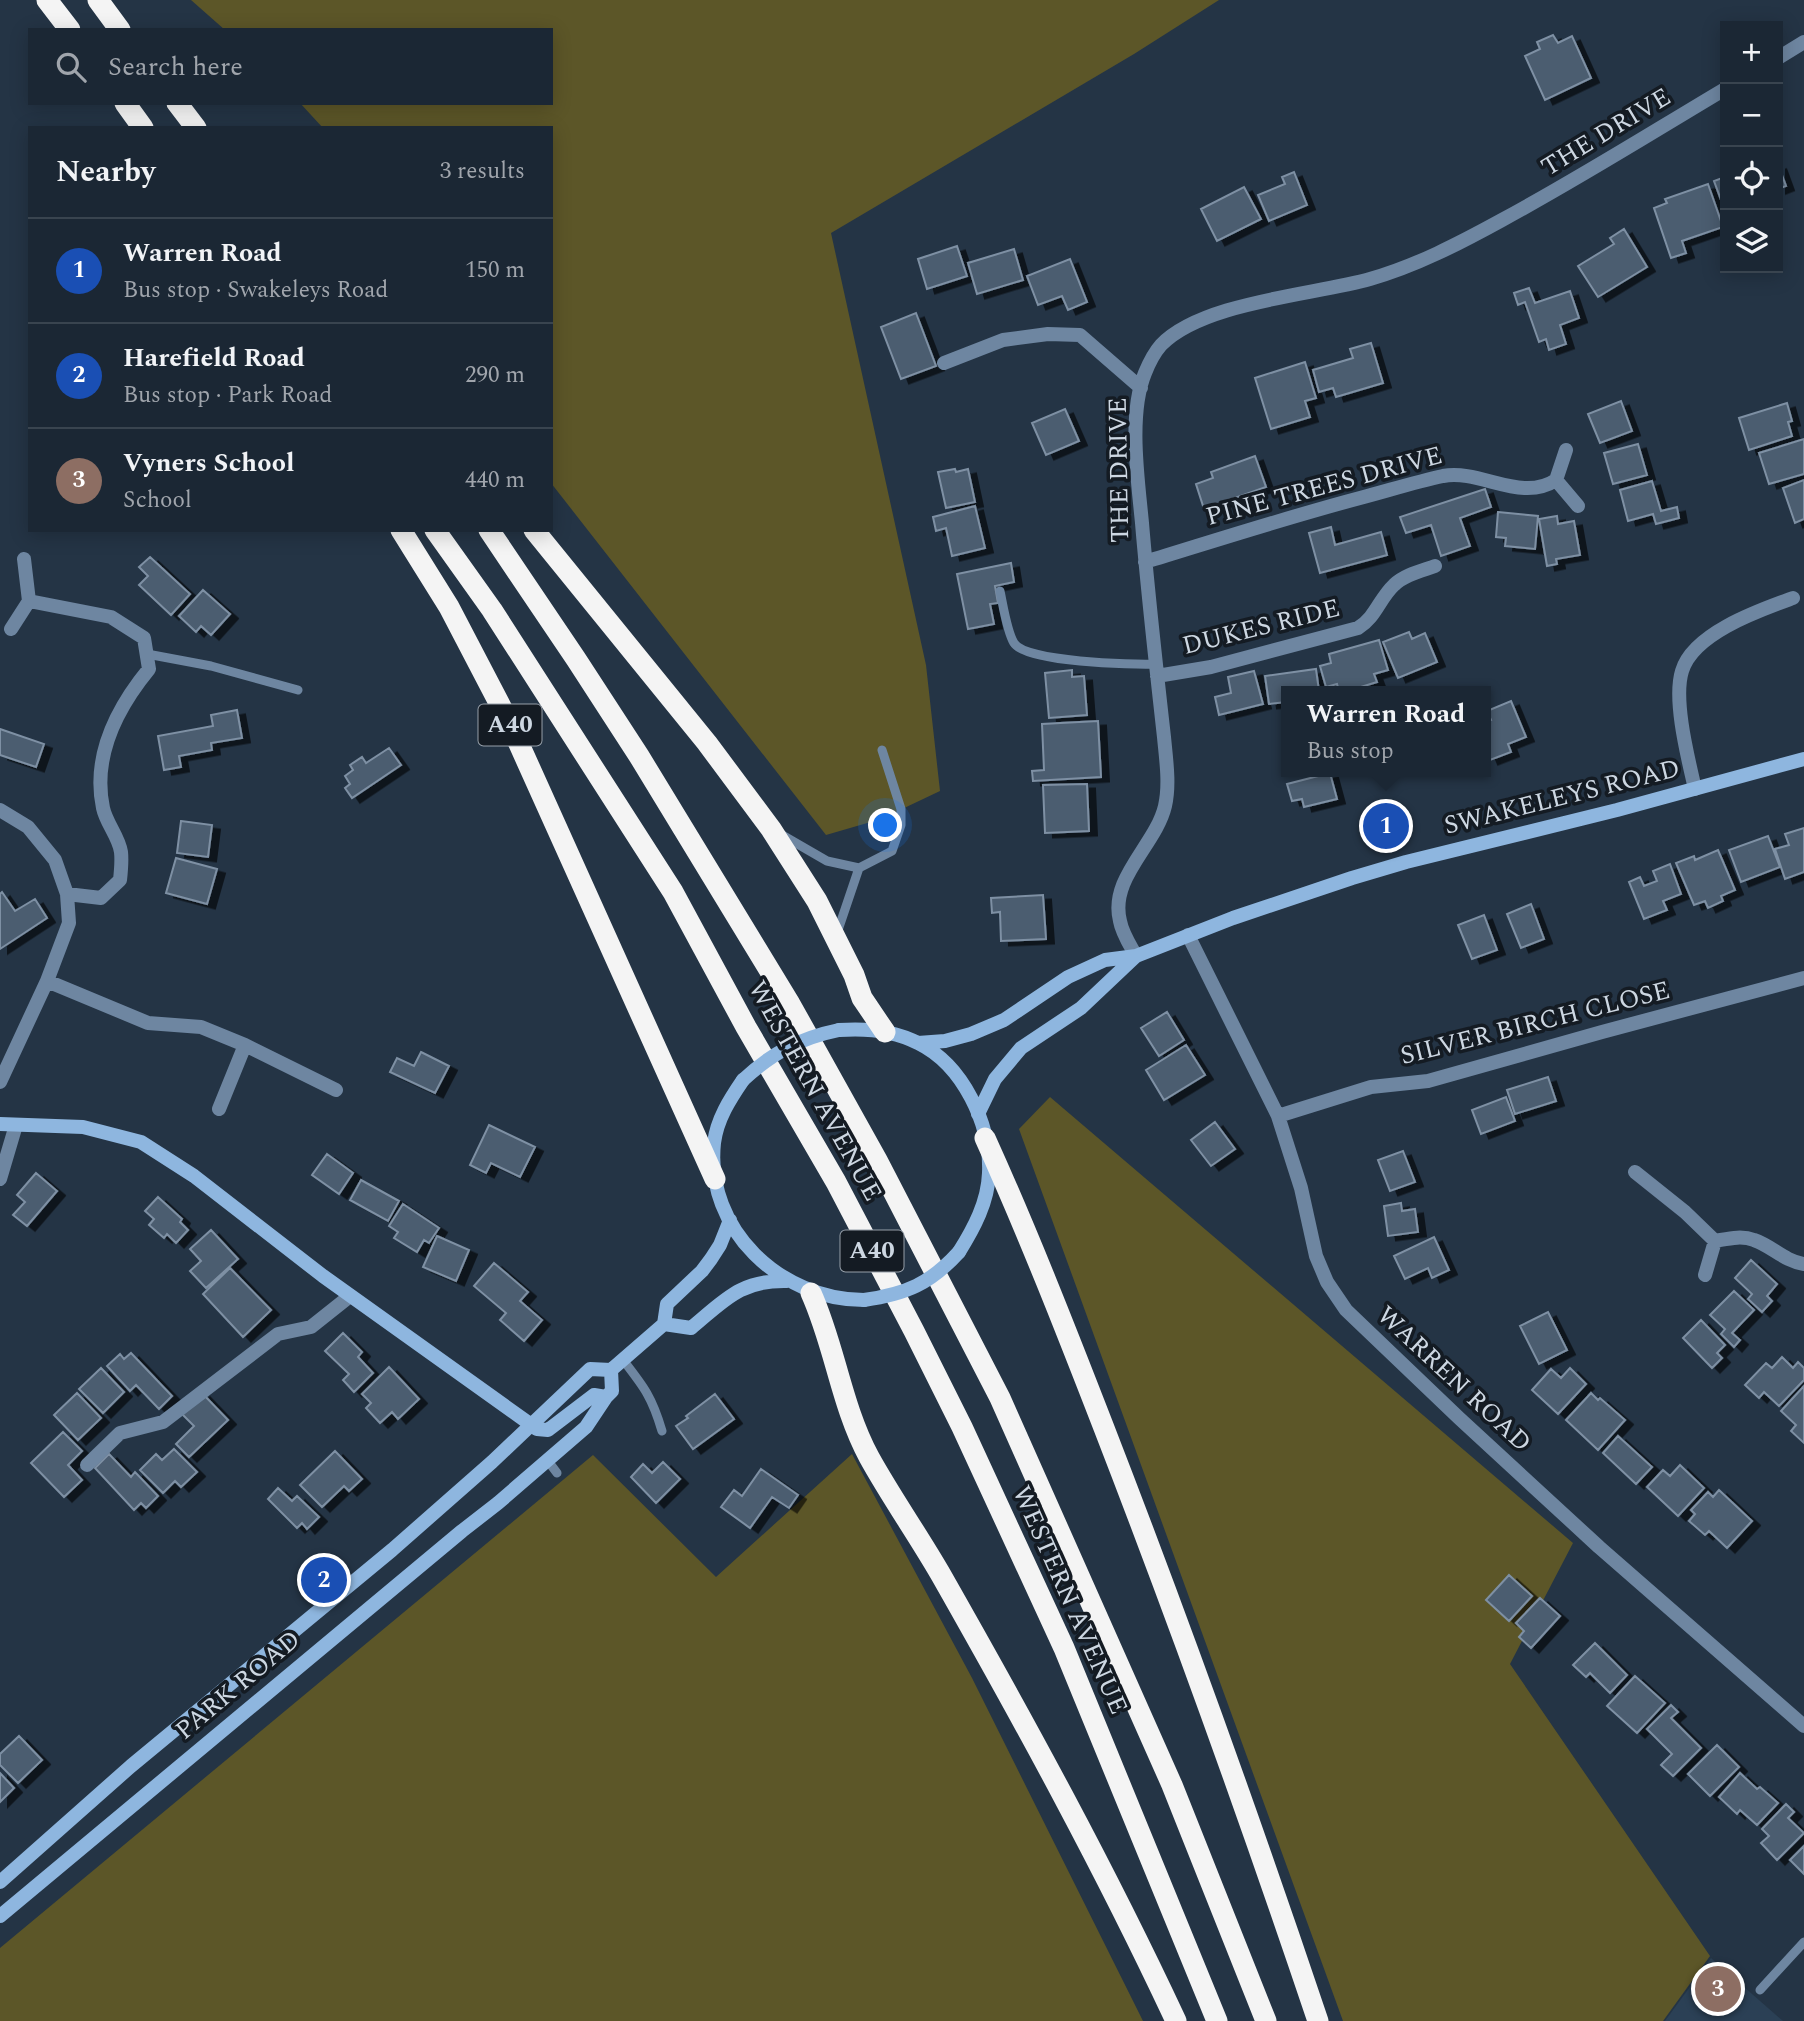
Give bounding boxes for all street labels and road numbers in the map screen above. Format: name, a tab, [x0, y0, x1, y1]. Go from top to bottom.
street label: THE DRIVE	[1533, 77, 1679, 187]
street label: THE DRIVE	[1098, 397, 1140, 543]
street label: PINE TREES DRIVE	[1201, 435, 1447, 537]
street label: DUKES RIDE	[1178, 588, 1344, 666]
road number: A40	[478, 704, 542, 746]
street label: SWAKELEYS ROAD	[1440, 748, 1684, 846]
street label: SILVER BIRCH CLOSE	[1396, 970, 1674, 1076]
street label: WESTERN AVENUE	[738, 973, 892, 1209]
road number: A40	[840, 1231, 903, 1272]
street label: WARREN ROAD	[1367, 1296, 1541, 1462]
street label: WESTERN AVENUE	[1001, 1479, 1139, 1721]
street label: PARK ROAD	[166, 1620, 310, 1750]

